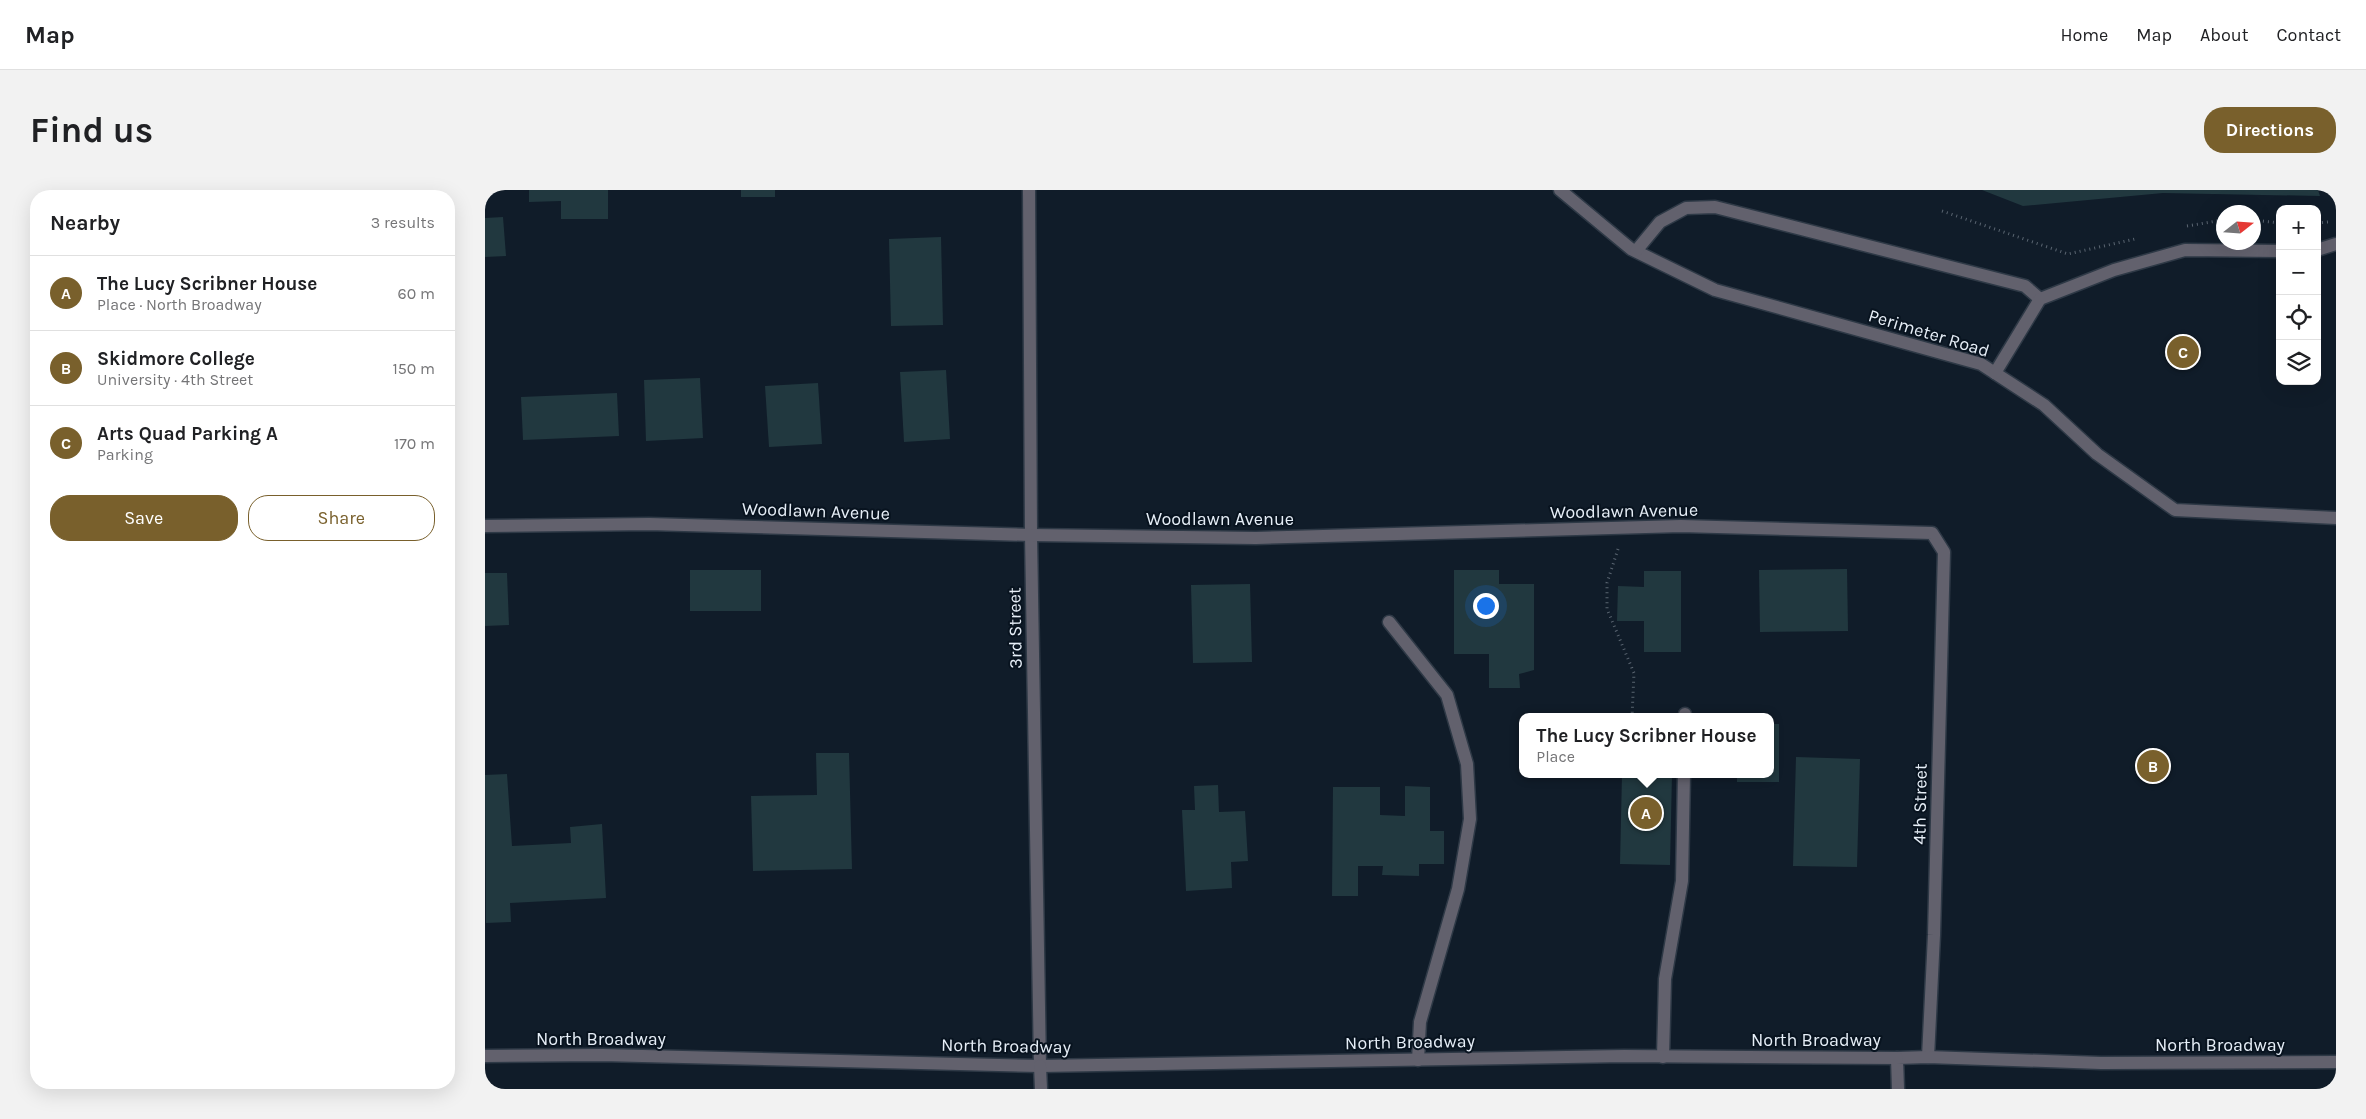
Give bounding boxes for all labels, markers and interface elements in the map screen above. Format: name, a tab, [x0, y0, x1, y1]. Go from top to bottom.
text: Map	[25, 21, 75, 49]
text: Home	[2060, 24, 2108, 46]
text: Map	[2136, 24, 2172, 46]
text: About	[2200, 24, 2249, 46]
text: Contact	[2277, 24, 2341, 46]
button: Directions	[2204, 107, 2336, 153]
text: Find us	[30, 110, 153, 151]
north arrow	[2216, 205, 2261, 250]
map controls	[2276, 205, 2321, 385]
button: +	[2276, 205, 2321, 250]
text: Nearby	[50, 211, 120, 235]
text: 3 results	[371, 213, 435, 232]
button: −	[2276, 250, 2321, 295]
text: The Lucy Scribner House	[97, 273, 317, 295]
text: A	[61, 284, 71, 303]
text: 60 m	[398, 284, 435, 303]
text: Place · North Broadway	[97, 295, 262, 314]
button: locate	[2276, 295, 2321, 340]
street label: Perimeter Road	[1866, 304, 1992, 362]
pin: C	[2167, 333, 2199, 371]
button: layers	[2276, 340, 2321, 385]
text: Skidmore College	[97, 348, 255, 370]
text: B	[61, 359, 71, 378]
text: 150 m	[392, 359, 435, 378]
text: University · 4th Street	[97, 370, 253, 389]
text: Arts Quad Parking A	[97, 423, 278, 445]
text: C	[61, 434, 71, 453]
text: 170 m	[394, 434, 435, 453]
text: Parking	[97, 445, 153, 464]
button: Save	[50, 495, 238, 541]
button: Share	[248, 495, 435, 541]
street label: Woodlawn Avenue	[742, 497, 890, 525]
street label: Woodlawn Avenue	[1550, 499, 1698, 523]
street label: Woodlawn Avenue	[1146, 508, 1294, 530]
street label: 3rd Street	[1003, 587, 1027, 669]
your location	[1473, 593, 1499, 619]
popup	[1519, 713, 1774, 778]
text: The Lucy Scribner House	[1536, 725, 1757, 747]
text: Place	[1536, 747, 1575, 766]
pin: B	[2137, 747, 2169, 785]
street label: 4th Street	[1908, 763, 1932, 845]
pin: A	[1630, 794, 1662, 832]
street label: North Broadway	[536, 1028, 667, 1050]
street label: North Broadway	[1751, 1029, 1882, 1051]
street label: North Broadway	[1345, 1030, 1476, 1054]
street label: North Broadway	[941, 1034, 1072, 1058]
street label: North Broadway	[2155, 1034, 2286, 1056]

